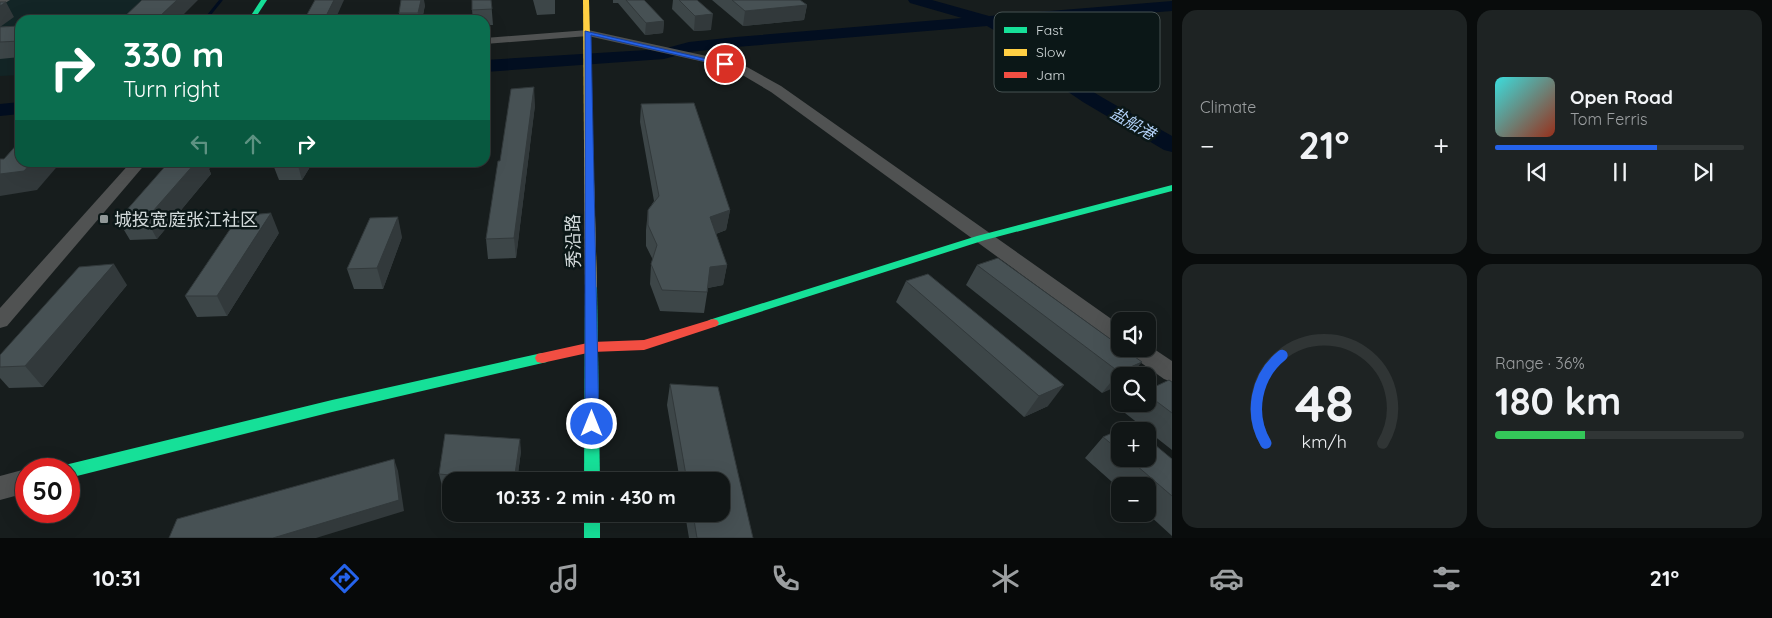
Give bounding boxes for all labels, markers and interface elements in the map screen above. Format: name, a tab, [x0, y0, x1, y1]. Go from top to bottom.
legend	[994, 12, 1160, 92]
text: Fast	[1036, 21, 1064, 39]
text: 330 m	[123, 32, 224, 76]
icon: right	[40, 35, 105, 100]
pin	[704, 43, 746, 85]
text: Slow	[1036, 43, 1066, 61]
icon: arrive	[711, 50, 739, 78]
text: Jam	[1036, 66, 1065, 84]
text: Turn right	[123, 75, 220, 103]
text: Open Road	[1570, 85, 1673, 109]
text: Climate	[1200, 97, 1256, 117]
water label: 盐船港	[1107, 102, 1161, 145]
text: Tom Ferris	[1570, 109, 1647, 129]
text: 21°	[1298, 121, 1350, 169]
text: −	[1200, 128, 1215, 163]
text: +	[1433, 128, 1449, 163]
icon: left	[186, 130, 214, 158]
icon: ahead	[239, 130, 267, 158]
icon: right	[292, 130, 320, 158]
icon: previous	[1523, 158, 1551, 186]
icon: pause	[1606, 158, 1634, 186]
icon: next	[1689, 158, 1717, 186]
place label: 城投宽庭张江社区	[114, 208, 258, 231]
marker: 城投宽庭张江社区	[98, 213, 110, 225]
street label: 秀沿路	[561, 214, 585, 268]
map controls	[1111, 312, 1156, 522]
button: sound	[1111, 312, 1156, 357]
text: Range · 36%	[1495, 353, 1585, 373]
button: search	[1111, 367, 1156, 412]
text: 48	[1295, 370, 1354, 435]
text: 180 km	[1495, 377, 1621, 425]
position arrow	[565, 397, 617, 449]
button: +	[1111, 422, 1156, 467]
text: km/h	[1302, 430, 1347, 452]
speed limit sign: 50	[15, 458, 80, 523]
button: −	[1111, 477, 1156, 522]
text: 10:33 · 2 min · 430 m	[496, 485, 676, 509]
icon: directions	[327, 561, 362, 596]
icon: music	[547, 561, 582, 596]
icon: phone	[768, 561, 803, 596]
icon: climate	[988, 561, 1023, 596]
icon: car	[1209, 561, 1244, 596]
icon: filters	[1429, 561, 1464, 596]
text: 10:31	[93, 564, 141, 592]
text: 21°	[1649, 564, 1679, 592]

